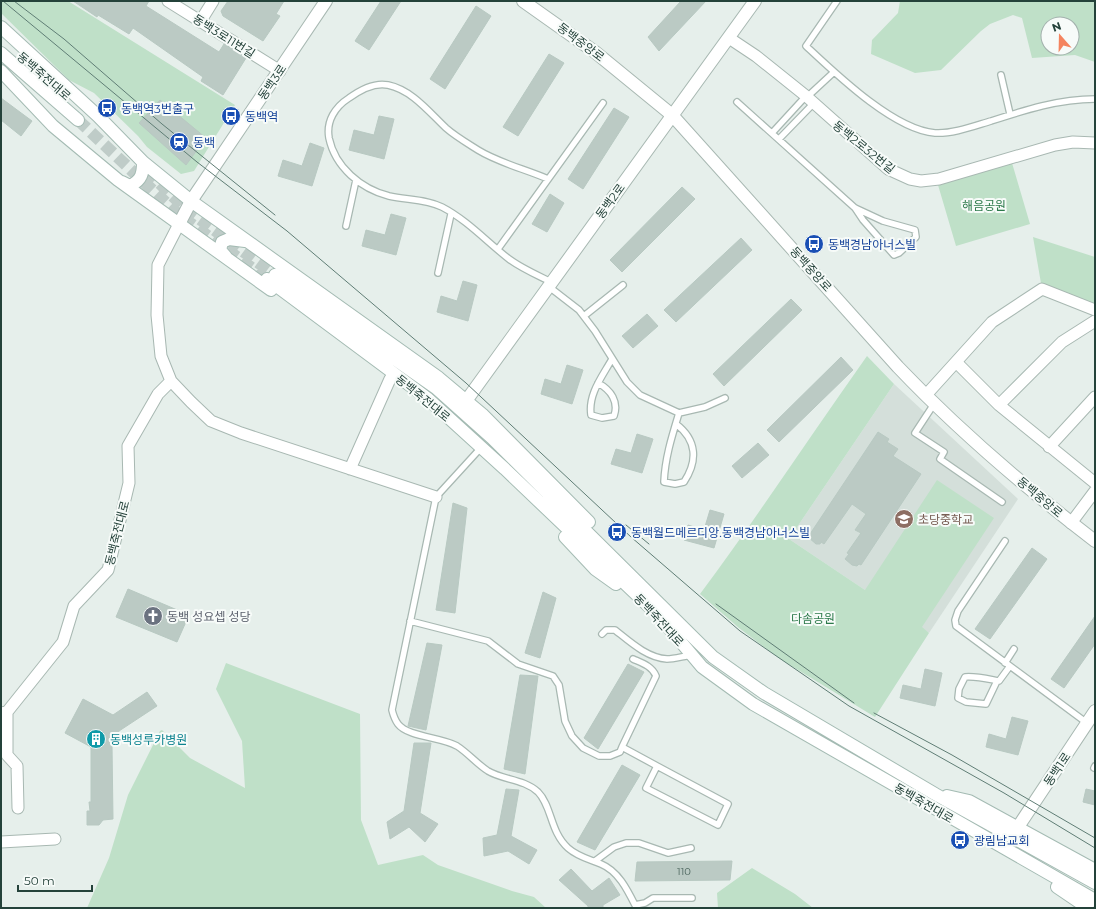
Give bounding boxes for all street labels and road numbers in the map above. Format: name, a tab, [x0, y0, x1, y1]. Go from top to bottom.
street label: 동백3로11번길	[190, 11, 258, 61]
street label: 동백중앙로	[554, 19, 608, 65]
street label: 동백죽전대로	[14, 49, 74, 103]
street label: 동백3로	[255, 61, 289, 103]
street label: 동백2로32번길	[830, 117, 898, 177]
street label: 동백2로	[592, 180, 628, 222]
street label: 동백중앙로	[787, 243, 835, 295]
street label: 동백죽전대로	[393, 371, 453, 425]
street label: 동백중앙로	[1014, 474, 1066, 520]
street label: 동백죽전대로	[102, 499, 132, 567]
street label: 동백죽전대로	[631, 591, 687, 649]
street label: 동백1로	[1040, 749, 1074, 789]
street label: 동백죽전대로	[892, 780, 956, 826]

